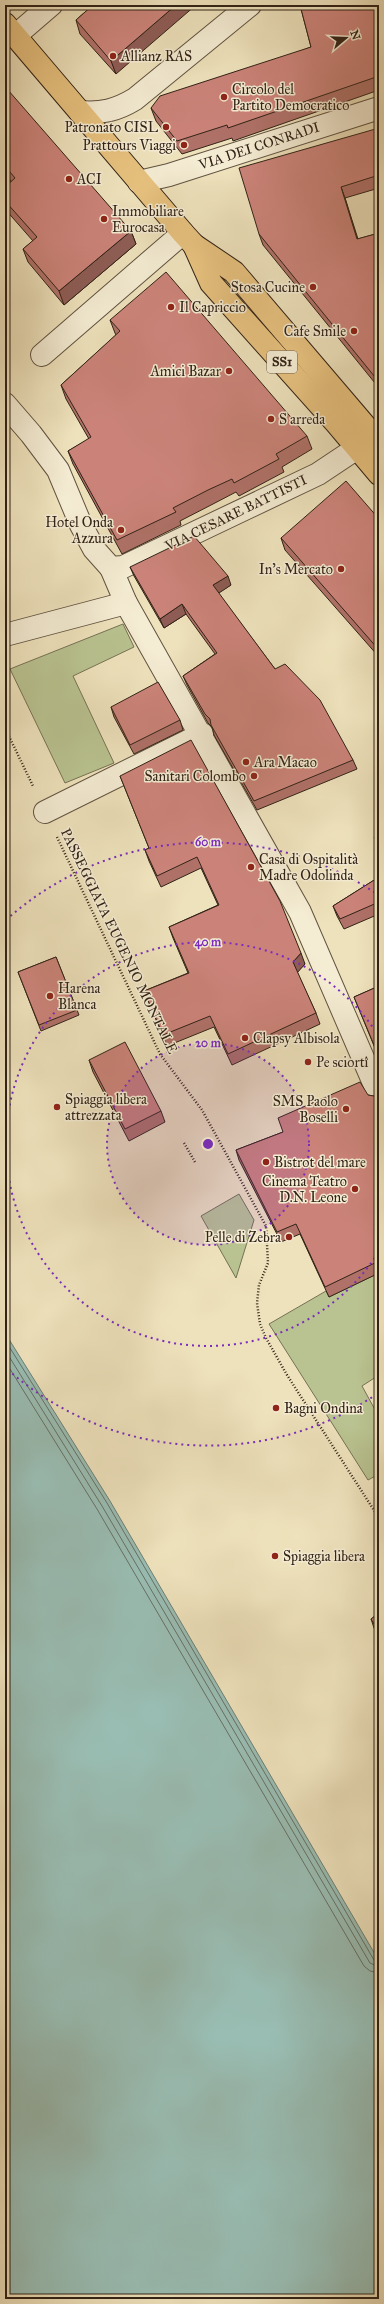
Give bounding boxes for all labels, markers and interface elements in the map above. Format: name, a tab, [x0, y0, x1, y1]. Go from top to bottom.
north arrow	[326, 18, 366, 58]
text: N	[347, 28, 363, 42]
place label: Allianz RAS	[120, 48, 192, 65]
marker: Allianz RAS	[108, 51, 118, 61]
place label: Circolo del Partito Democratico	[232, 81, 349, 114]
marker: Circolo del Partito Democratico	[219, 92, 229, 102]
street label: VIA DEI CONRADI	[195, 118, 322, 174]
place label: Patronato CISL	[64, 119, 159, 136]
marker: Patronato CISL	[161, 122, 171, 132]
place label: Prattours Viaggi	[83, 137, 176, 154]
marker: Prattours Viaggi	[179, 140, 189, 150]
place label: ACI	[76, 171, 102, 188]
marker: ACI	[64, 174, 74, 184]
place label: Immobiliare Eurocasa	[112, 203, 184, 236]
marker: Immobiliare Eurocasa	[99, 214, 109, 224]
place label: Stosa Cucine	[231, 279, 305, 296]
marker: Stosa Cucine	[308, 282, 318, 292]
place label: Il Capriccio	[179, 299, 246, 316]
marker: Il Capriccio	[166, 302, 176, 312]
place label: Cafe Smile	[284, 323, 346, 340]
marker: Cafe Smile	[349, 326, 359, 336]
road number: SS1	[267, 351, 297, 373]
place label: Amici Bazar	[149, 363, 222, 380]
marker: Amici Bazar	[224, 366, 234, 376]
place label: S arreda	[279, 411, 325, 428]
marker: S arreda	[266, 414, 276, 424]
street label: VIA CESARE BATTISTI	[162, 471, 310, 555]
place label: Hotel Onda Azzura	[45, 514, 113, 547]
marker: Hotel Onda Azzura	[116, 525, 126, 535]
place label: In's Mercato	[259, 561, 333, 578]
marker: In's Mercato	[336, 564, 346, 574]
place label: Ara Macao	[253, 754, 317, 771]
marker: Ara Macao	[241, 757, 251, 767]
place label: Sanitari Colombo	[145, 768, 246, 785]
marker: Sanitari Colombo	[249, 771, 259, 781]
street label: PASSEGGIATA EUGENIO MONTALE	[57, 825, 181, 1057]
text: 60 m	[195, 835, 222, 849]
place label: Casa di Ospitalità Madre Odolinda	[259, 851, 358, 884]
marker: Casa di Ospitalità Madre Odolinda	[246, 862, 256, 872]
text: 40 m	[195, 935, 222, 950]
place label: Harena Blanca	[58, 980, 101, 1013]
marker: Harena Blanca	[45, 991, 55, 1001]
place label: Clapsy Albisola	[253, 1030, 340, 1047]
marker: Clapsy Albisola	[240, 1033, 250, 1043]
text: 20 m	[195, 1036, 222, 1050]
place label: Pe sciortî	[316, 1054, 369, 1071]
marker: Pe sciortî	[303, 1057, 313, 1067]
place label: Spiaggia libera attrezzata	[65, 1091, 147, 1124]
place label: SMS Paolo Boselli	[273, 1093, 338, 1126]
marker: Spiaggia libera attrezzata	[52, 1102, 62, 1112]
marker: SMS Paolo Boselli	[341, 1104, 351, 1114]
centre of rings	[201, 1137, 215, 1151]
place label: Bistrot del mare	[274, 1154, 366, 1171]
marker: Bistrot del mare	[261, 1157, 271, 1167]
place label: Cinema Teatro D.N. Leone	[262, 1173, 347, 1206]
marker: Cinema Teatro D.N. Leone	[350, 1184, 360, 1194]
place label: Pelle di Zebra	[205, 1229, 281, 1246]
marker: Pelle di Zebra	[284, 1232, 294, 1242]
place label: Bagni Ondina	[284, 1400, 363, 1417]
marker: Bagni Ondina	[271, 1403, 281, 1413]
place label: Spiaggia libera	[283, 1548, 365, 1565]
marker: Spiaggia libera	[270, 1551, 280, 1561]

